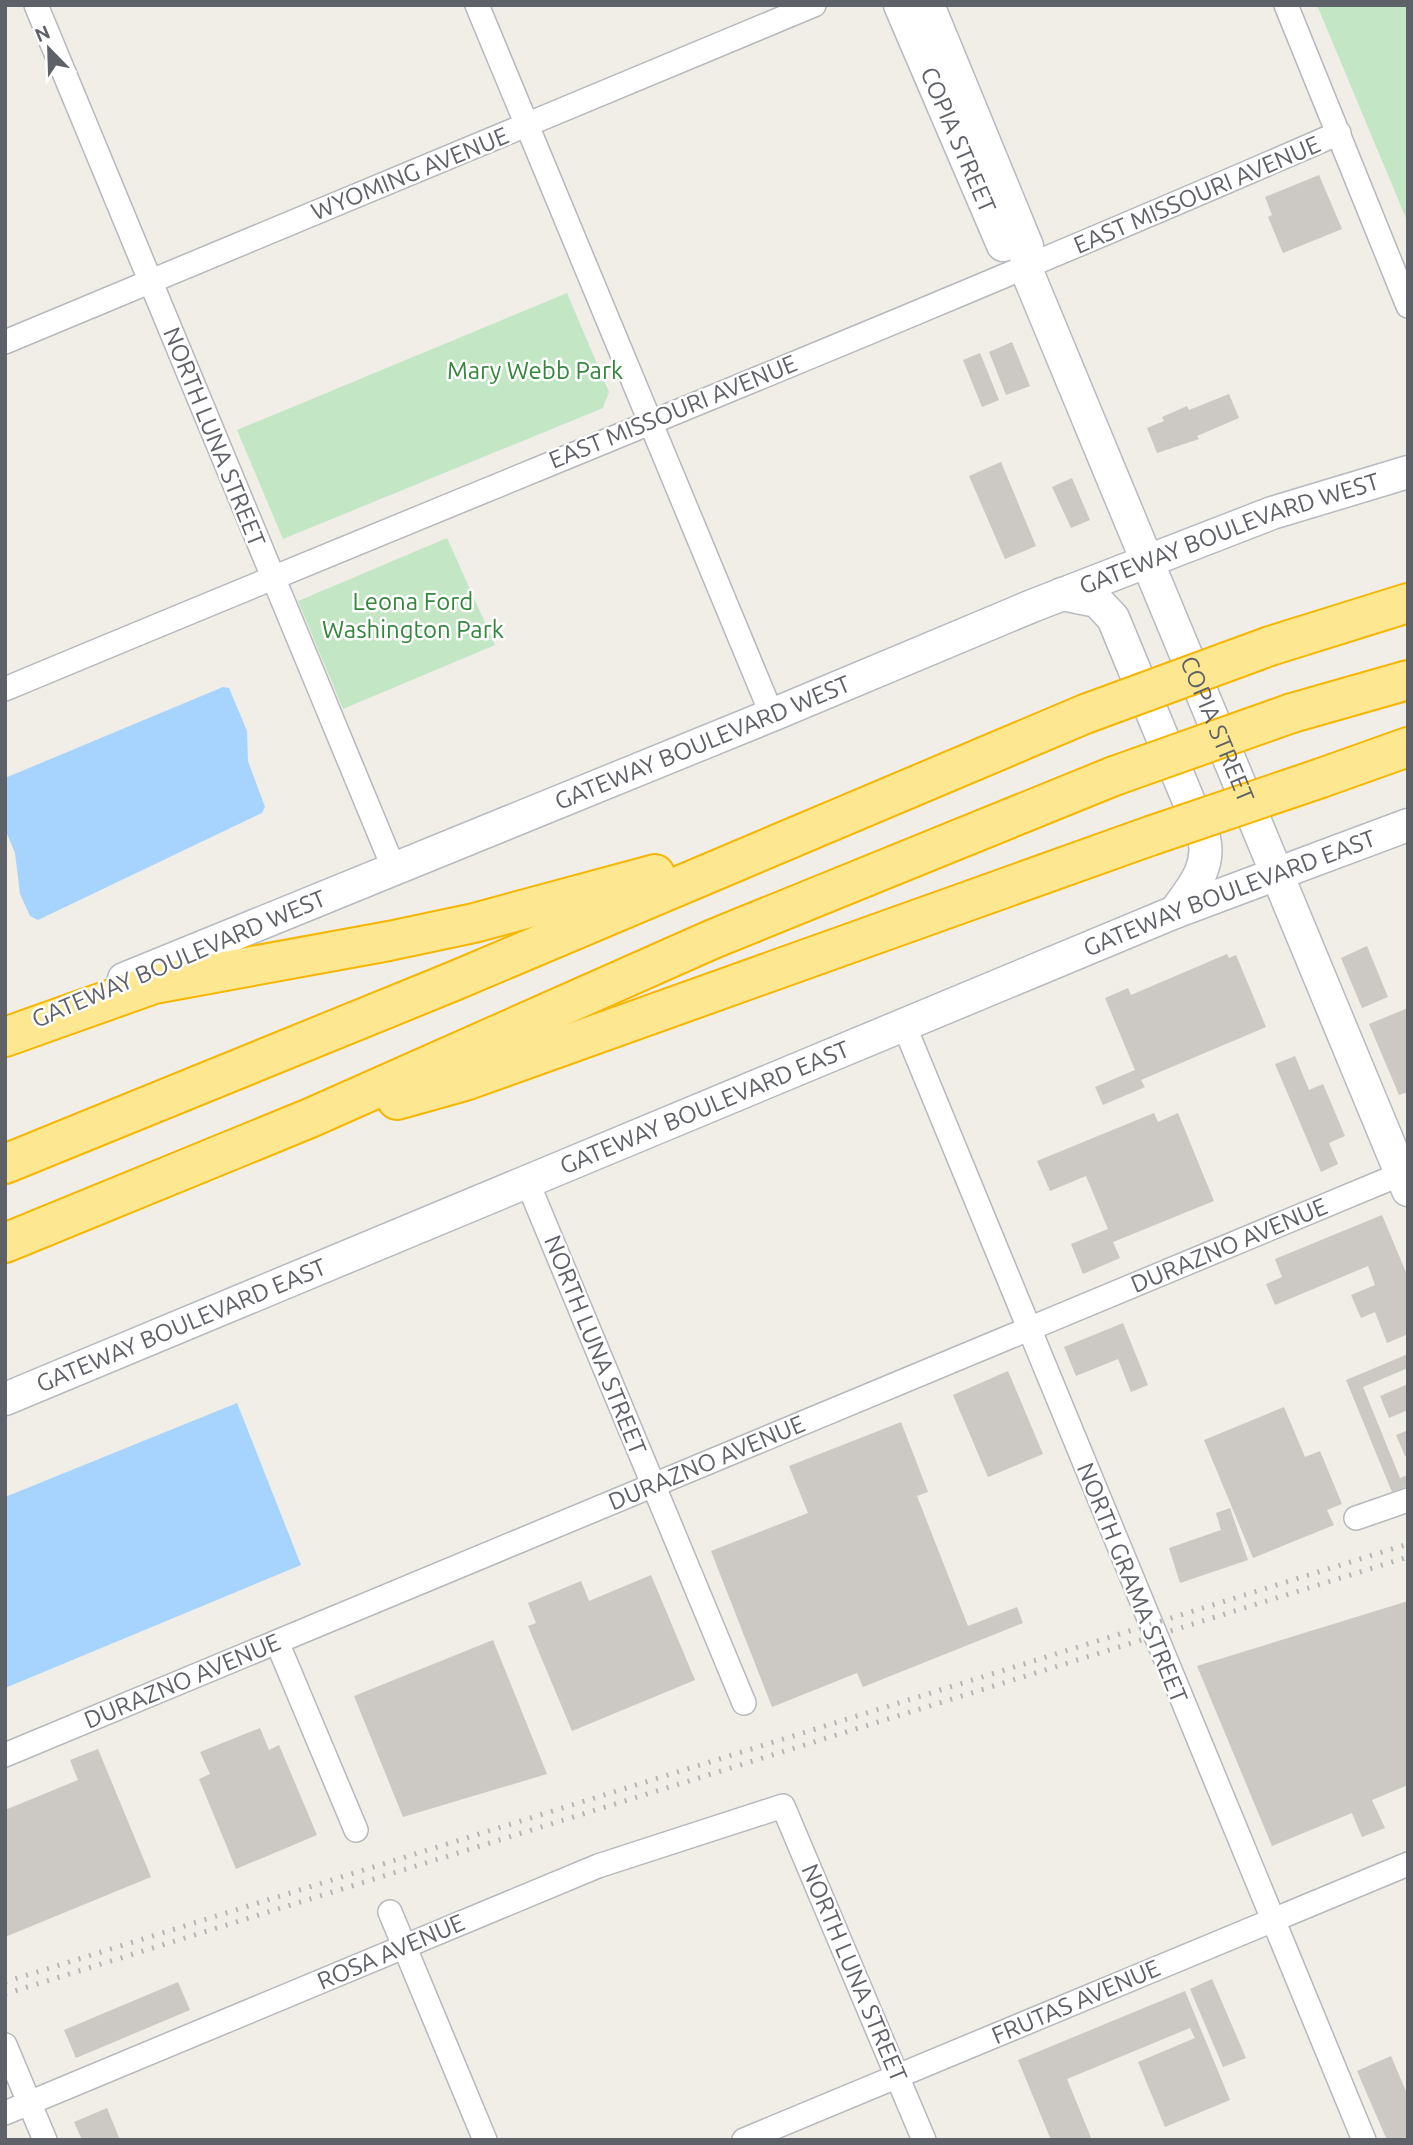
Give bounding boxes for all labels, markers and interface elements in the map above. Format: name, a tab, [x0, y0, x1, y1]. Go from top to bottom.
north arrow	[14, 14, 84, 84]
text: N	[32, 20, 53, 46]
street label: COPIA STREET	[915, 63, 1002, 217]
street label: WYOMING AVENUE	[307, 122, 512, 225]
street label: EAST MISSOURI AVENUE	[1070, 130, 1324, 259]
street label: NORTH LUNA STREET	[158, 323, 271, 550]
street label: EAST MISSOURI AVENUE	[545, 349, 801, 474]
park label: Mary Webb Park	[447, 357, 623, 384]
street label: GATEWAY BOULEVARD WEST	[1075, 467, 1382, 599]
park label: Leona Ford Washington Park	[322, 588, 504, 643]
street label: COPIA STREET	[1175, 652, 1260, 806]
street label: GATEWAY BOULEVARD WEST	[551, 670, 854, 815]
street label: GATEWAY BOULEVARD EAST	[1079, 824, 1379, 962]
street label: GATEWAY BOULEVARD WEST	[28, 884, 330, 1033]
street label: GATEWAY BOULEVARD EAST	[556, 1035, 853, 1179]
street label: DURAZNO AVENUE	[1127, 1192, 1331, 1298]
street label: NORTH LUNA STREET	[539, 1231, 652, 1458]
street label: GATEWAY BOULEVARD EAST	[32, 1253, 330, 1397]
street label: DURAZNO AVENUE	[604, 1410, 809, 1515]
street label: NORTH GRAMA STREET	[1072, 1459, 1193, 1707]
street label: DURAZNO AVENUE	[80, 1628, 284, 1734]
street label: NORTH LUNA STREET	[796, 1860, 913, 2086]
street label: ROSA AVENUE	[313, 1908, 468, 1995]
street label: FRUTAS AVENUE	[988, 1954, 1164, 2049]

